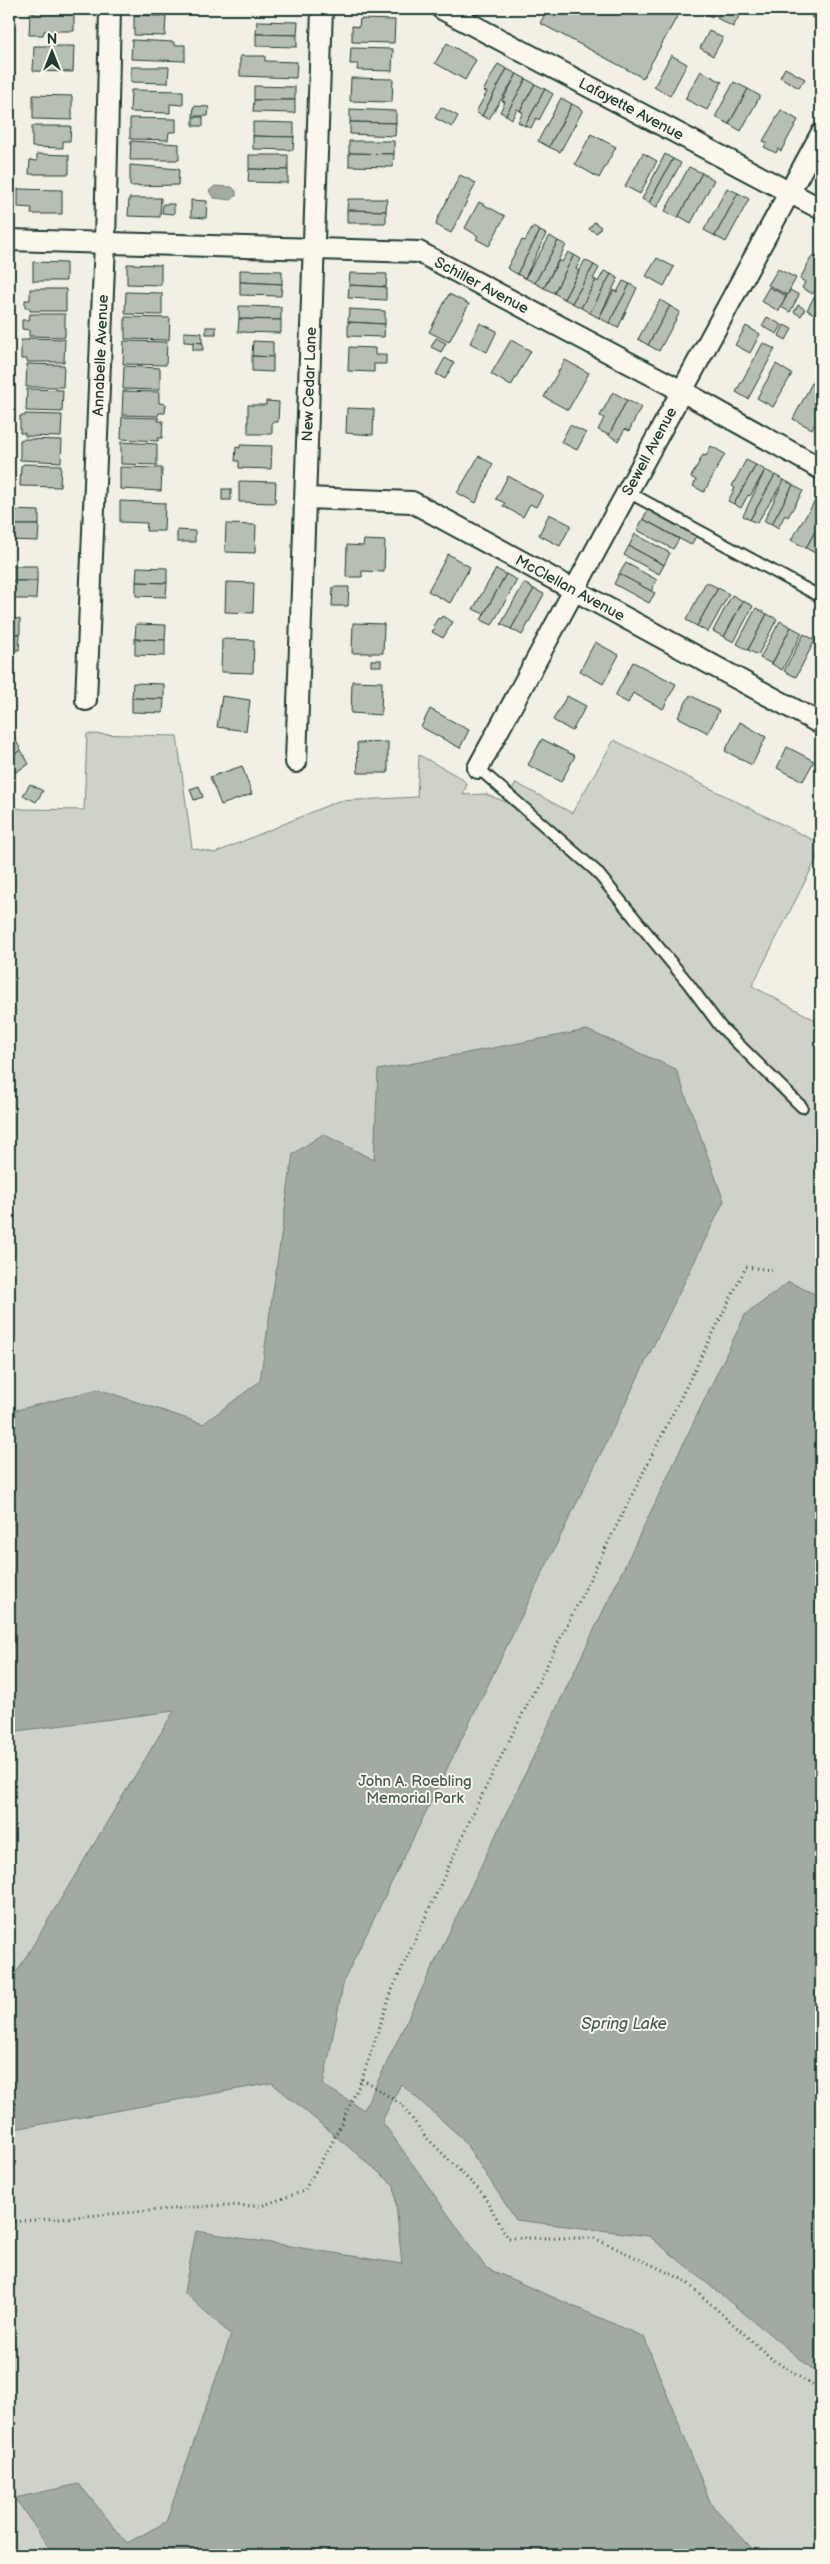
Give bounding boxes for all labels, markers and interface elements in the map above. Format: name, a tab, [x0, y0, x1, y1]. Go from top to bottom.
north arrow	[28, 28, 78, 78]
text: N	[47, 31, 57, 48]
street label: Lafayette Avenue	[575, 73, 687, 144]
street label: Schiller Avenue	[431, 252, 532, 318]
street label: Annabelle Avenue	[88, 294, 112, 417]
street label: New Cedar Lane	[298, 327, 321, 442]
street label: Sewell Avenue	[618, 404, 681, 499]
street label: McClellan Avenue	[512, 550, 628, 625]
park label: John A. Roebling Memorial Park	[358, 1772, 472, 1808]
water label: Spring Lake	[581, 2015, 667, 2034]

